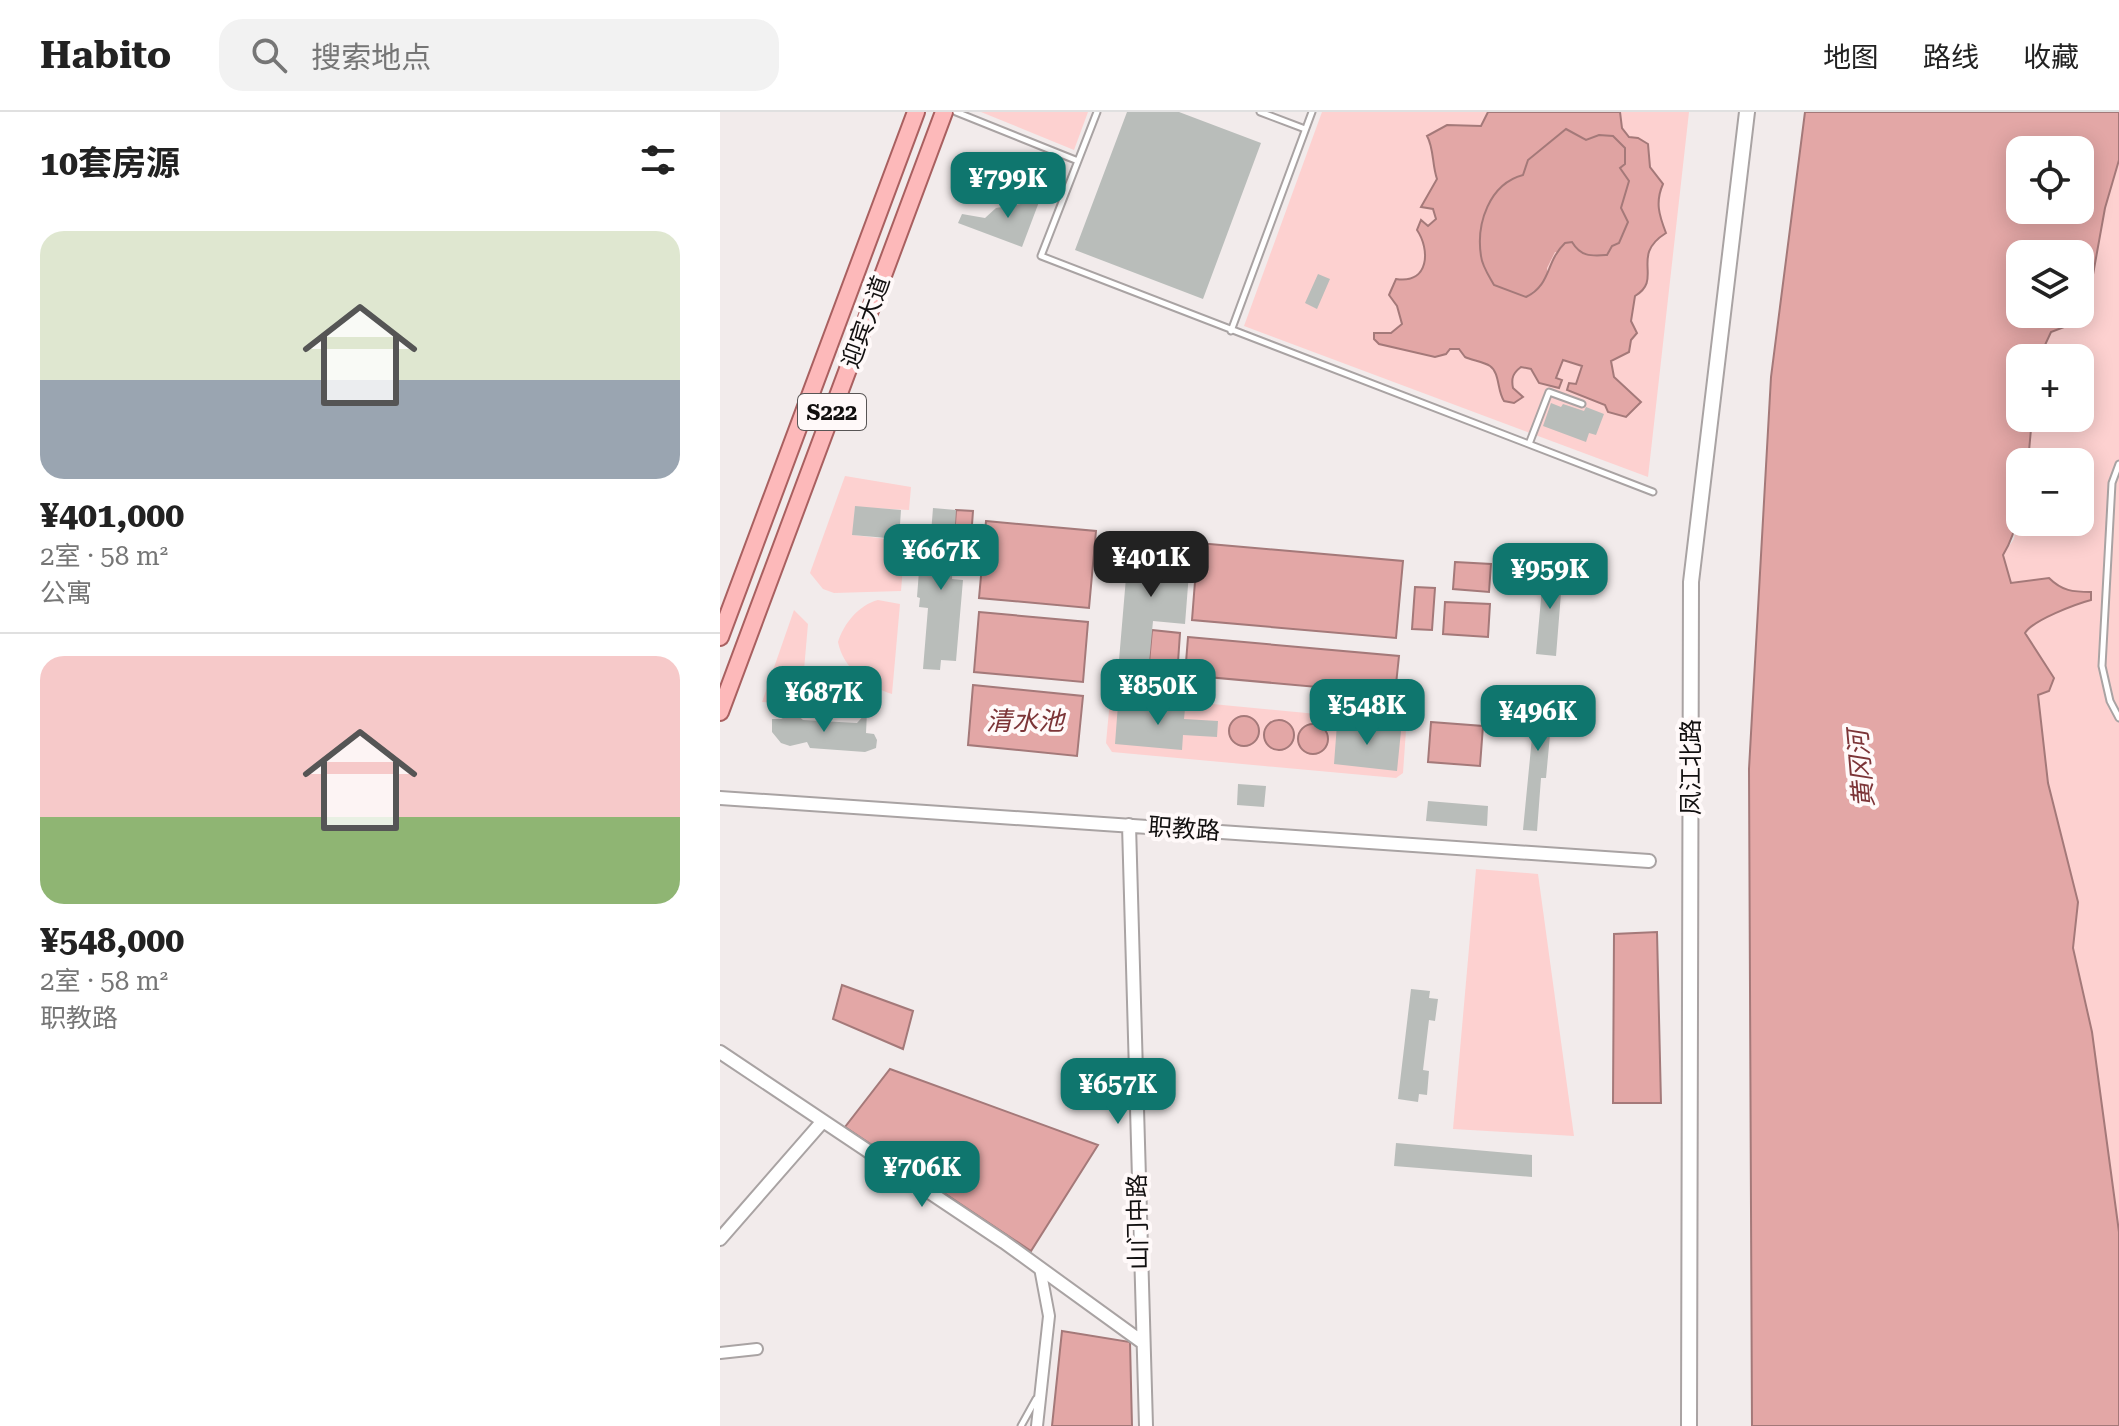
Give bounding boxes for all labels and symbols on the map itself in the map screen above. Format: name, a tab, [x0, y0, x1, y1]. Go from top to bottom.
pin: ¥799K	[952, 152, 1064, 220]
street label: 迎宾大道	[836, 272, 896, 372]
road number: S222	[798, 394, 866, 430]
pin: ¥667K	[885, 524, 997, 592]
pin: ¥401K	[1095, 531, 1207, 599]
pin: ¥959K	[1494, 543, 1606, 611]
pin: ¥850K	[1102, 659, 1214, 727]
pin: ¥687K	[768, 666, 880, 734]
pin: ¥548K	[1311, 679, 1423, 747]
pin: ¥496K	[1482, 685, 1594, 753]
water label: 清水池	[986, 706, 1067, 736]
street label: 凤江北路	[1677, 719, 1705, 815]
water label: 黄冈河	[1842, 724, 1879, 809]
street label: 职教路	[1147, 813, 1221, 845]
pin: ¥657K	[1062, 1058, 1174, 1126]
pin: ¥706K	[866, 1141, 978, 1209]
street label: 山门中路	[1123, 1174, 1153, 1270]

